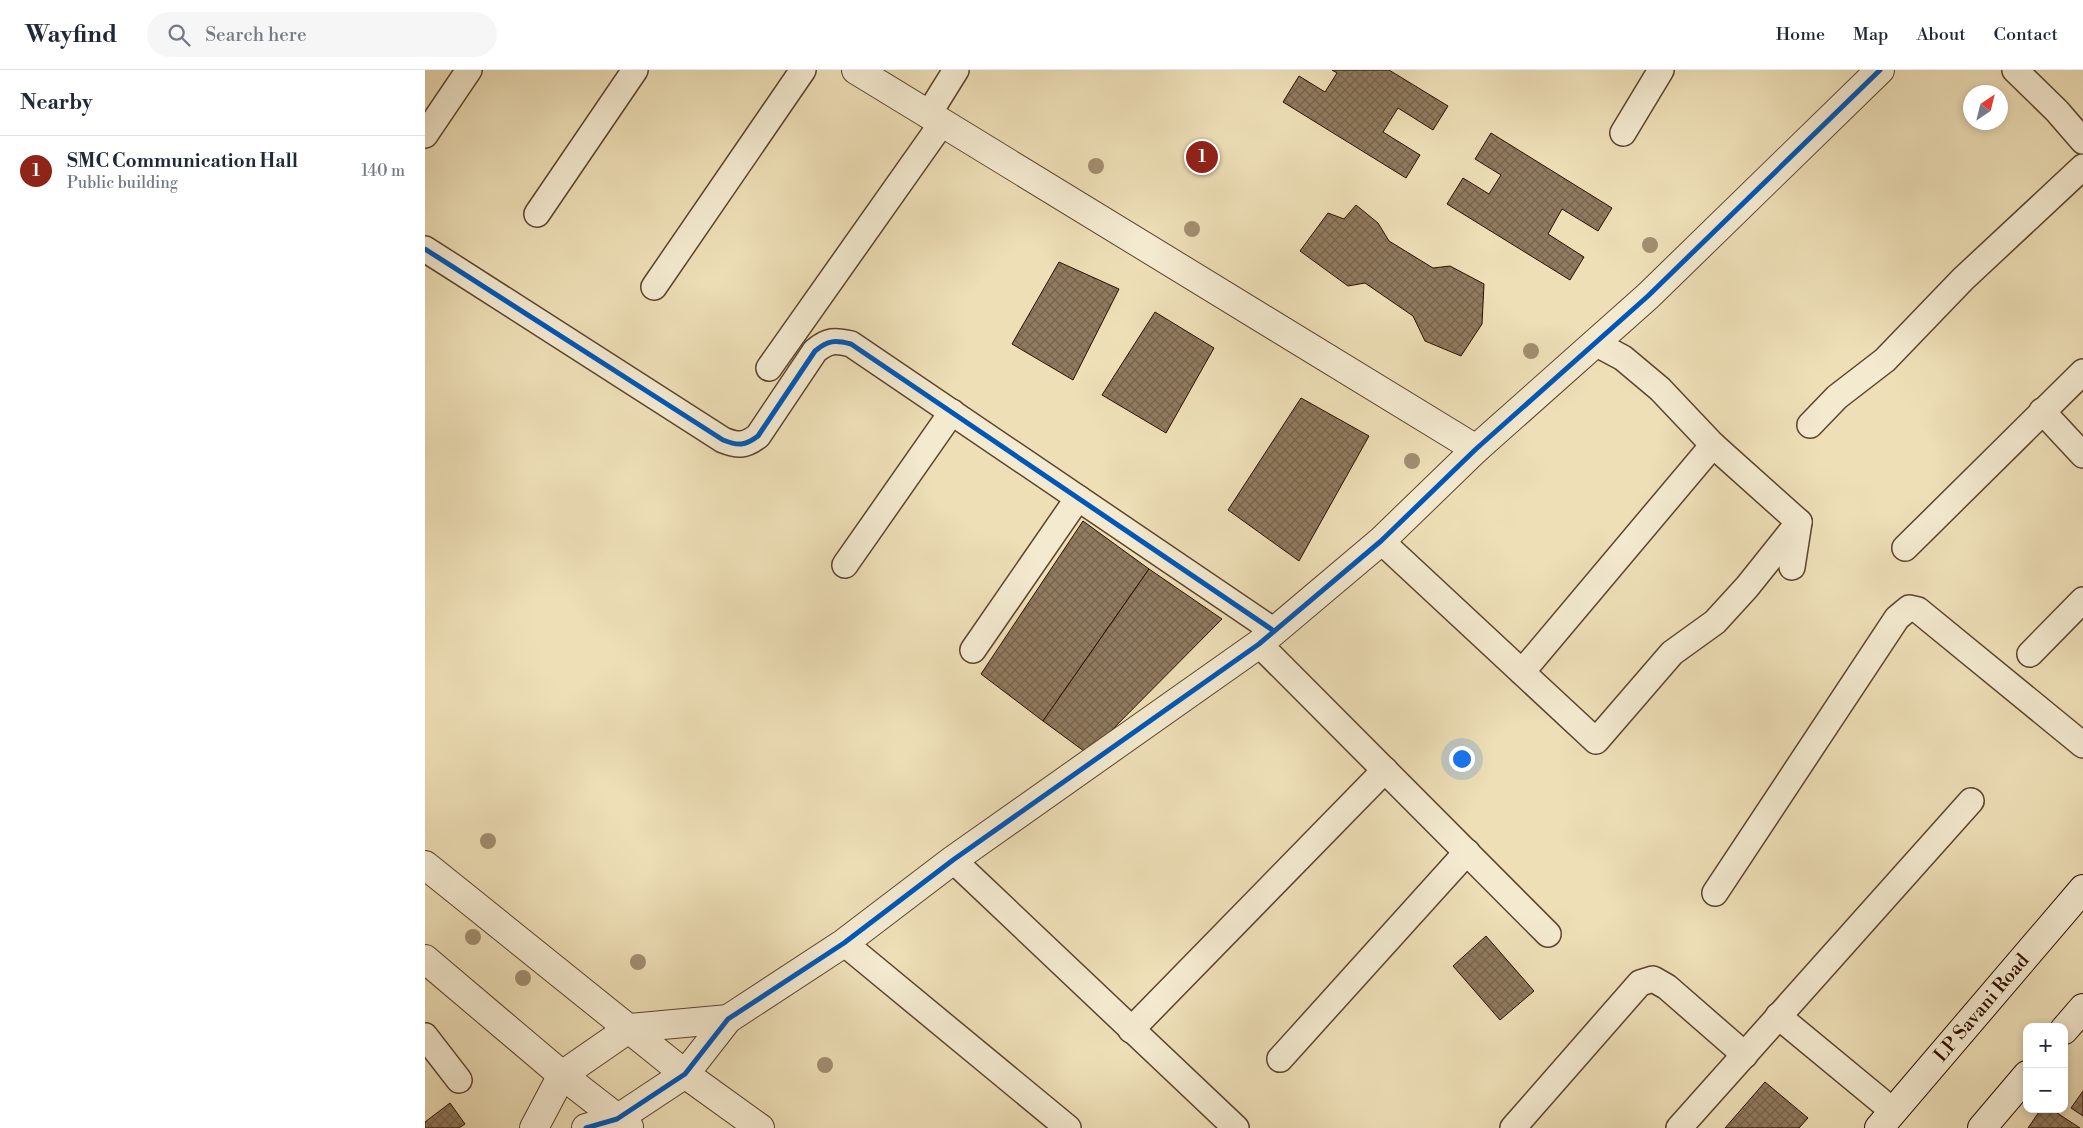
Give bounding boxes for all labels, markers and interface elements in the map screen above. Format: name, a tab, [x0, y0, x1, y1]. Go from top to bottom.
search box	[147, 12, 497, 57]
text: Wayfind	[25, 20, 117, 50]
icon: search	[165, 21, 193, 49]
text: Search here	[205, 23, 307, 47]
text: Home	[1776, 23, 1825, 46]
text: Map	[1853, 23, 1889, 46]
text: About	[1917, 23, 1966, 46]
text: Contact	[1994, 23, 2058, 46]
north arrow	[1963, 85, 2008, 130]
text: Nearby	[20, 90, 93, 116]
pin: 1	[1186, 138, 1218, 176]
text: SMC Communication Hall	[67, 149, 298, 173]
text: 1	[32, 161, 40, 181]
text: 140 m	[361, 161, 405, 181]
text: Public building	[67, 173, 178, 193]
your location	[1449, 746, 1475, 772]
street label: LP Savani Road	[1929, 949, 2035, 1067]
map controls	[2023, 1023, 2068, 1113]
button: +	[2023, 1023, 2068, 1068]
button: −	[2023, 1068, 2068, 1113]

